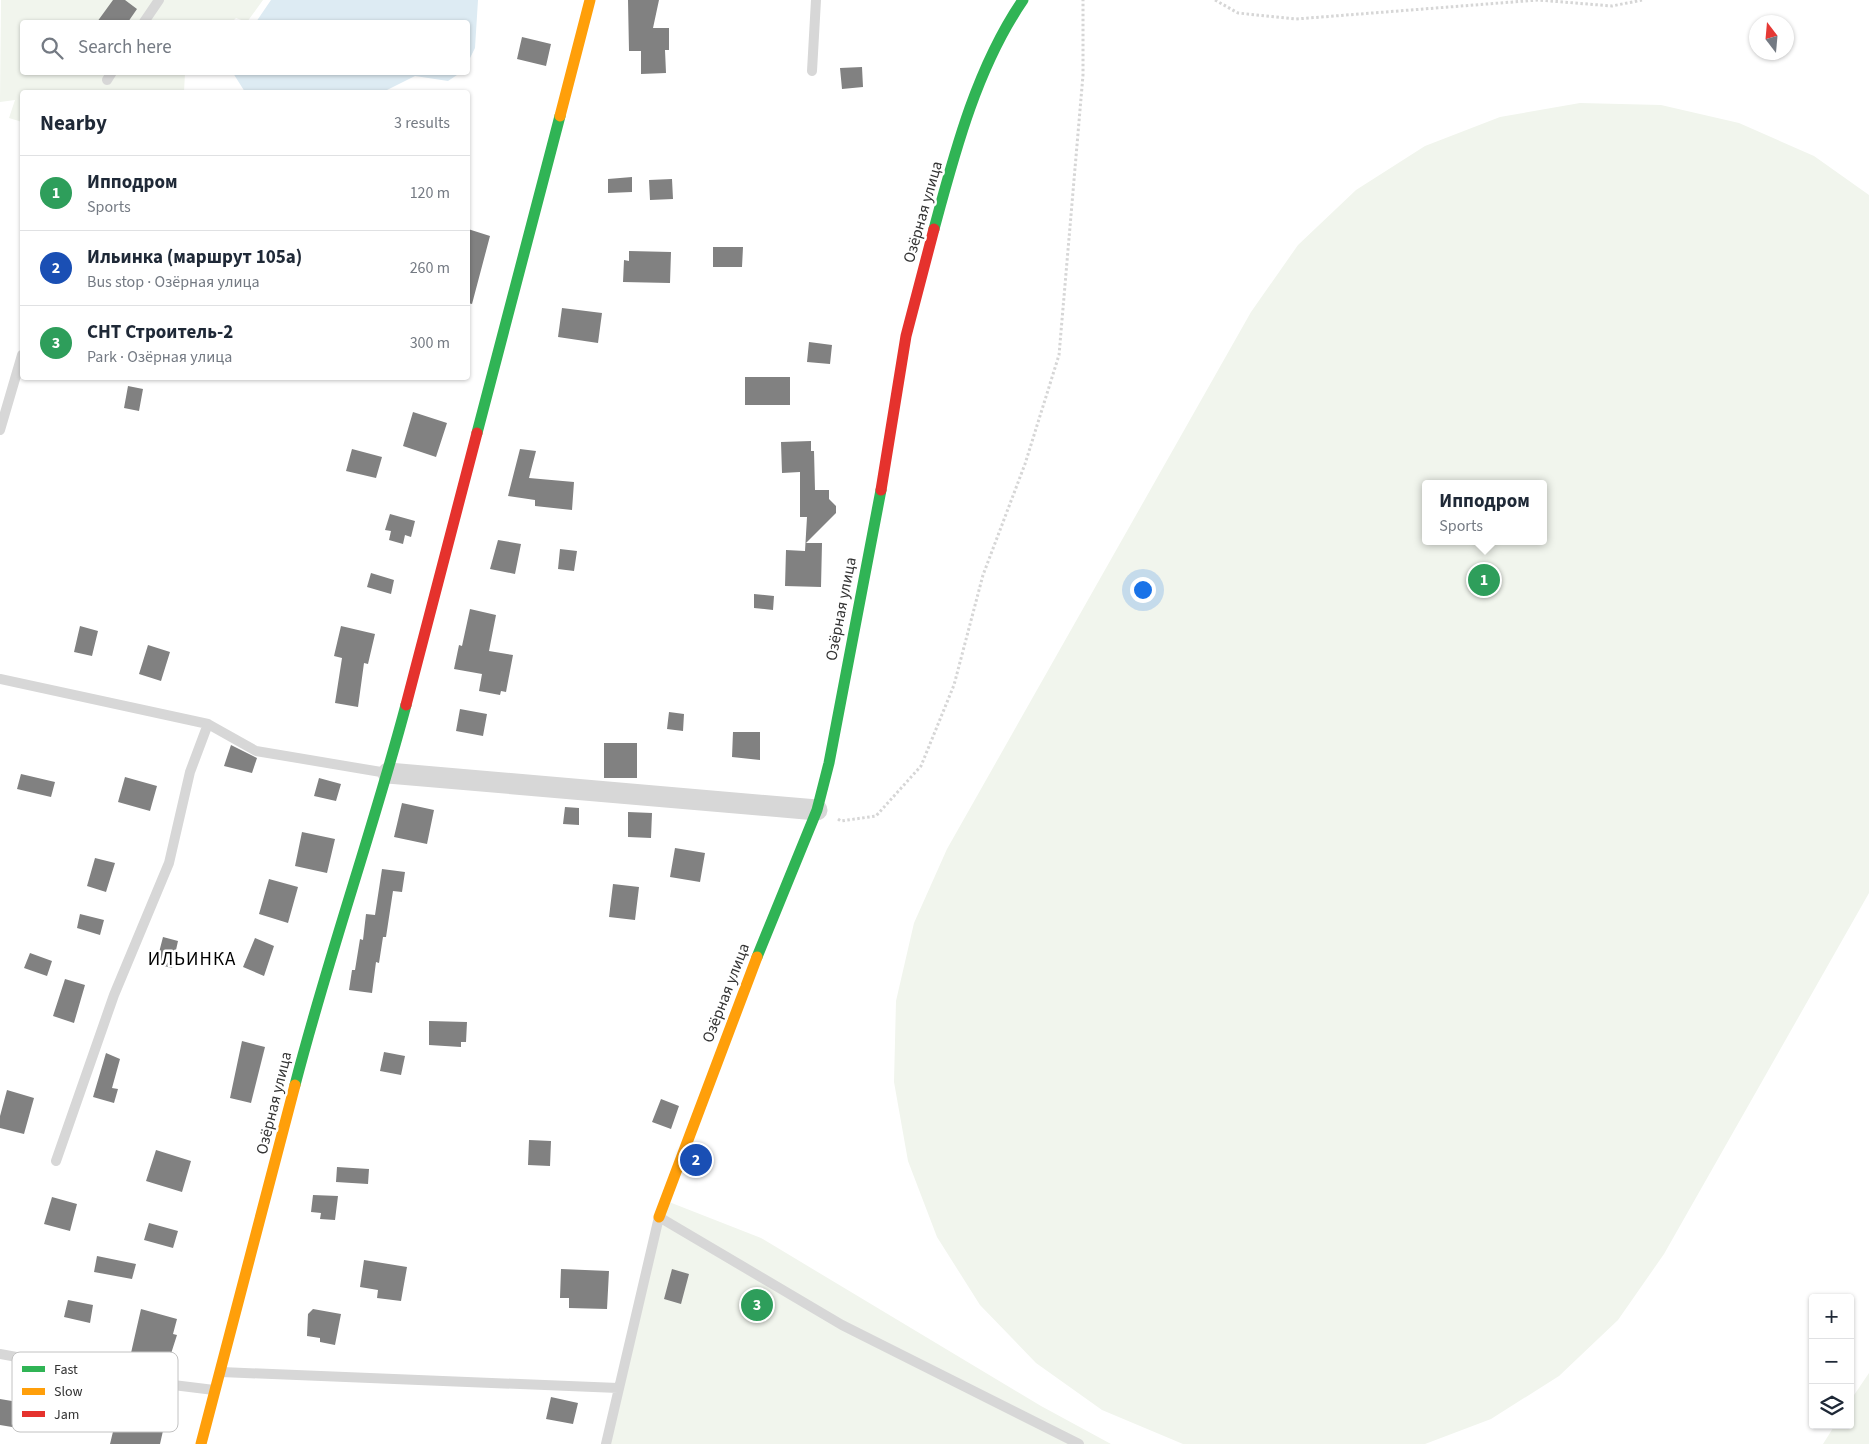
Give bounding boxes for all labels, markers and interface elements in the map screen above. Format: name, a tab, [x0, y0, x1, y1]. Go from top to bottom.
north arrow	[1749, 15, 1794, 60]
search box	[20, 20, 470, 75]
icon: search	[38, 34, 66, 62]
text: Search here	[78, 34, 172, 61]
text: Nearby	[40, 108, 107, 138]
text: 3 results	[394, 112, 450, 134]
street label: Озёрная улица	[898, 159, 948, 265]
text: Ипподром	[87, 169, 178, 196]
text: 1	[52, 182, 60, 204]
text: 120 m	[410, 182, 450, 204]
text: Sports	[87, 196, 131, 218]
text: Ильинка (маршрут 105а)	[87, 244, 302, 271]
text: 2	[52, 257, 60, 279]
text: 260 m	[410, 257, 450, 279]
text: Bus stop · Озёрная улица	[87, 271, 259, 293]
text: СНТ Строитель-2	[87, 319, 233, 346]
text: 3	[52, 332, 60, 354]
text: 300 m	[410, 332, 450, 354]
text: Park · Озёрная улица	[87, 346, 232, 368]
popup	[1422, 480, 1547, 545]
text: Ипподром	[1439, 488, 1530, 515]
text: Sports	[1439, 515, 1483, 537]
street label: Озёрная улица	[820, 555, 862, 663]
pin: 1	[1468, 561, 1500, 599]
your location	[1130, 577, 1156, 603]
street label: Озёрная улица	[697, 940, 755, 1046]
district label: ИЛЬИНКА	[148, 946, 236, 973]
street label: Озёрная улица	[251, 1049, 297, 1157]
pin: 2	[680, 1141, 712, 1179]
pin: 3	[741, 1286, 773, 1324]
map controls	[1809, 1294, 1854, 1429]
button: +	[1809, 1294, 1854, 1339]
button: −	[1809, 1339, 1854, 1384]
legend	[12, 1352, 178, 1432]
text: Fast	[54, 1360, 78, 1380]
text: Slow	[54, 1382, 83, 1402]
button: layers	[1809, 1384, 1854, 1429]
text: Jam	[54, 1405, 79, 1425]

